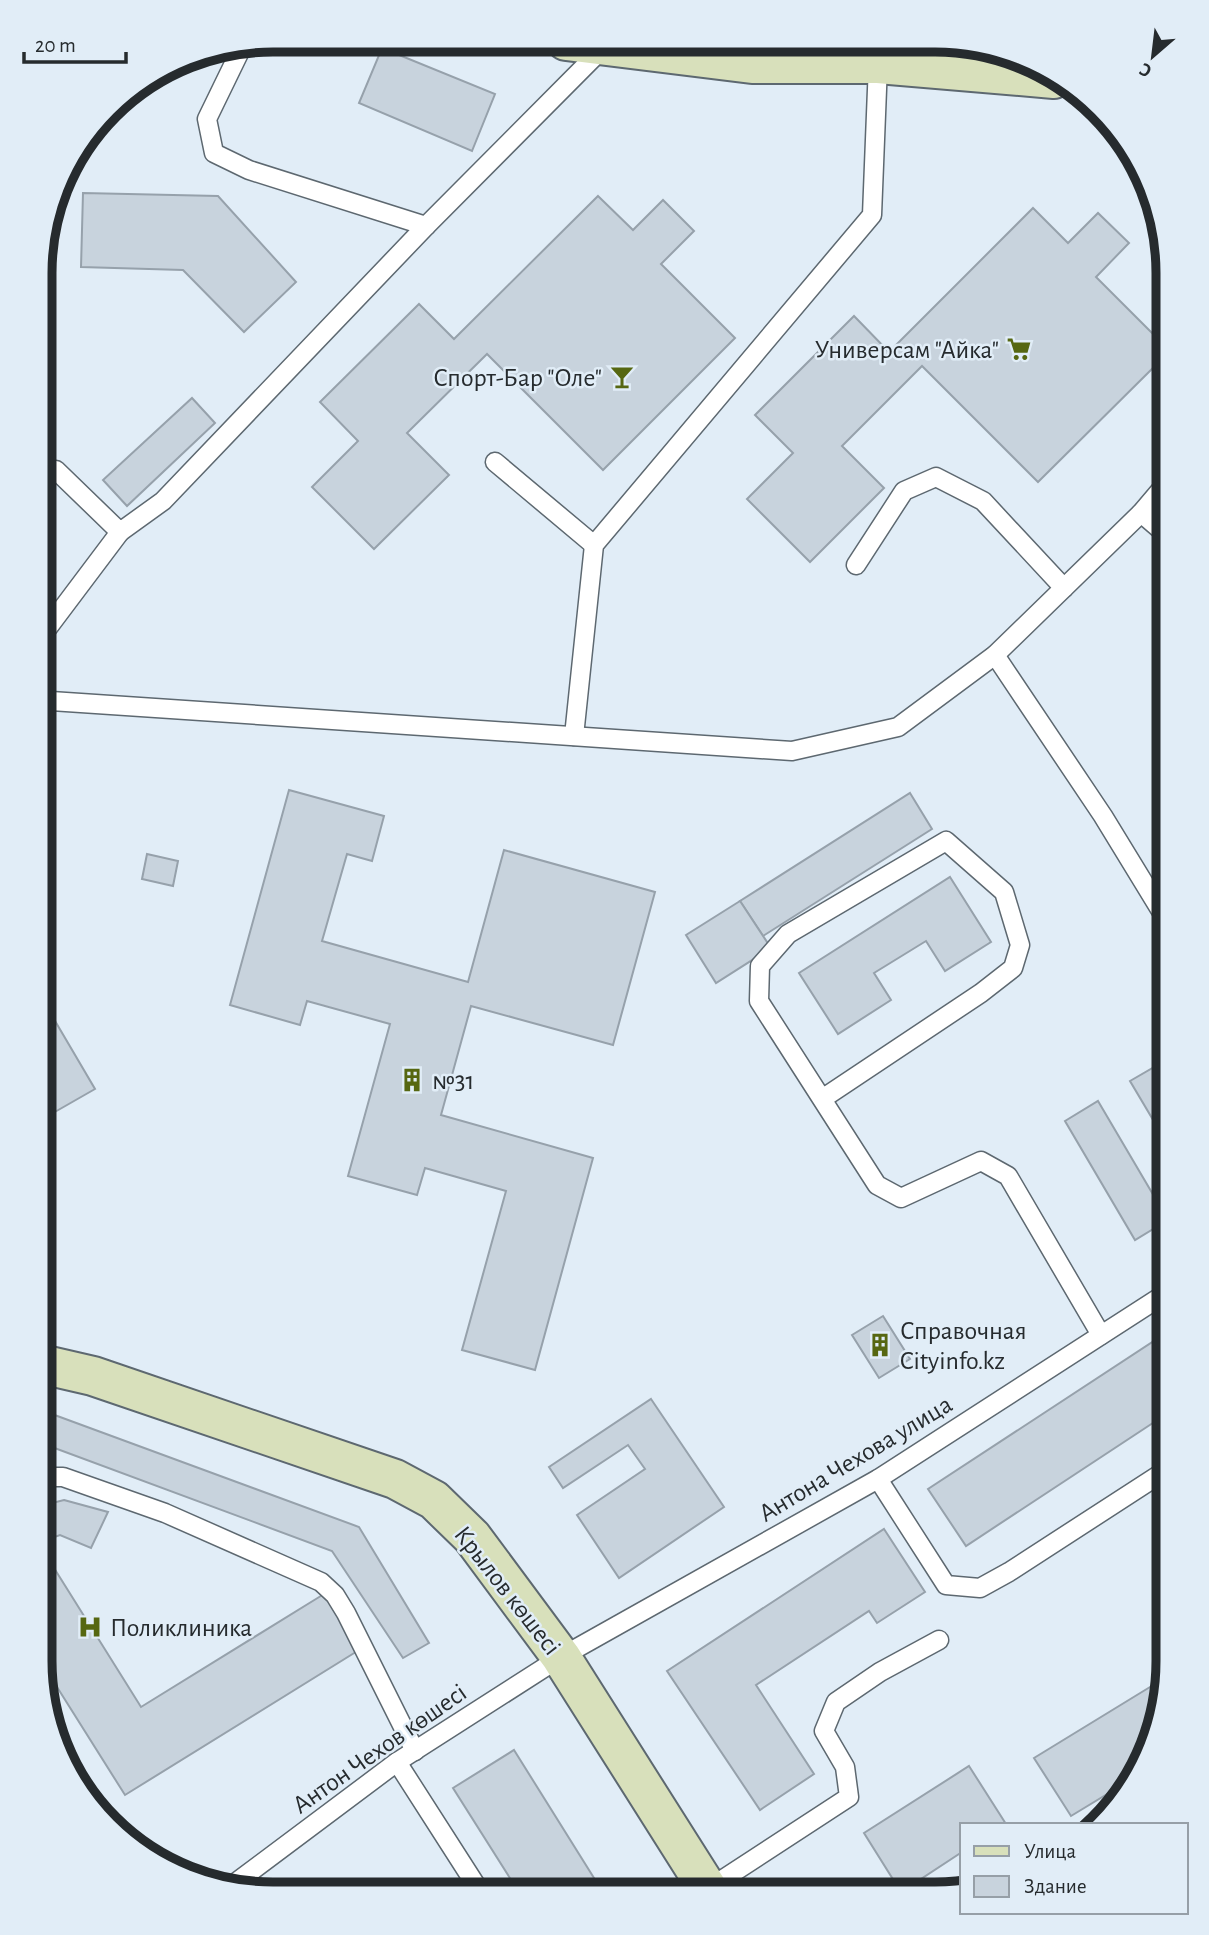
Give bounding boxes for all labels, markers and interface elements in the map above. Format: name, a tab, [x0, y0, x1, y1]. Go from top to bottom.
scale bar	[24, 21, 126, 65]
north arrow	[1118, 21, 1188, 91]
text: 20 m	[35, 35, 76, 56]
text: С	[1137, 59, 1155, 81]
supermarket icon: Универсам "Айка"	[1005, 335, 1033, 363]
place label: Универсам "Айка"	[815, 337, 999, 363]
bar icon: Спорт-Бар "Оле"	[608, 363, 636, 391]
place label: Спорт-Бар "Оле"	[433, 365, 602, 391]
building icon: №31	[398, 1066, 426, 1094]
place label: №31	[432, 1068, 474, 1094]
place label: Справочная Cityinfo.kz	[900, 1318, 1027, 1374]
building icon: Справочная Cityinfo.kz	[866, 1331, 894, 1359]
street label: Антона Чехова улица	[754, 1391, 957, 1527]
street label: Крылов көшесі	[449, 1521, 565, 1660]
hospital icon: Поликлиника	[76, 1613, 104, 1641]
place label: Поликлиника	[110, 1615, 252, 1641]
street label: Антон Чехов көшесі	[288, 1679, 471, 1818]
legend	[960, 1823, 1188, 1914]
text: Улица	[1024, 1841, 1077, 1862]
text: Здание	[1024, 1876, 1087, 1897]

